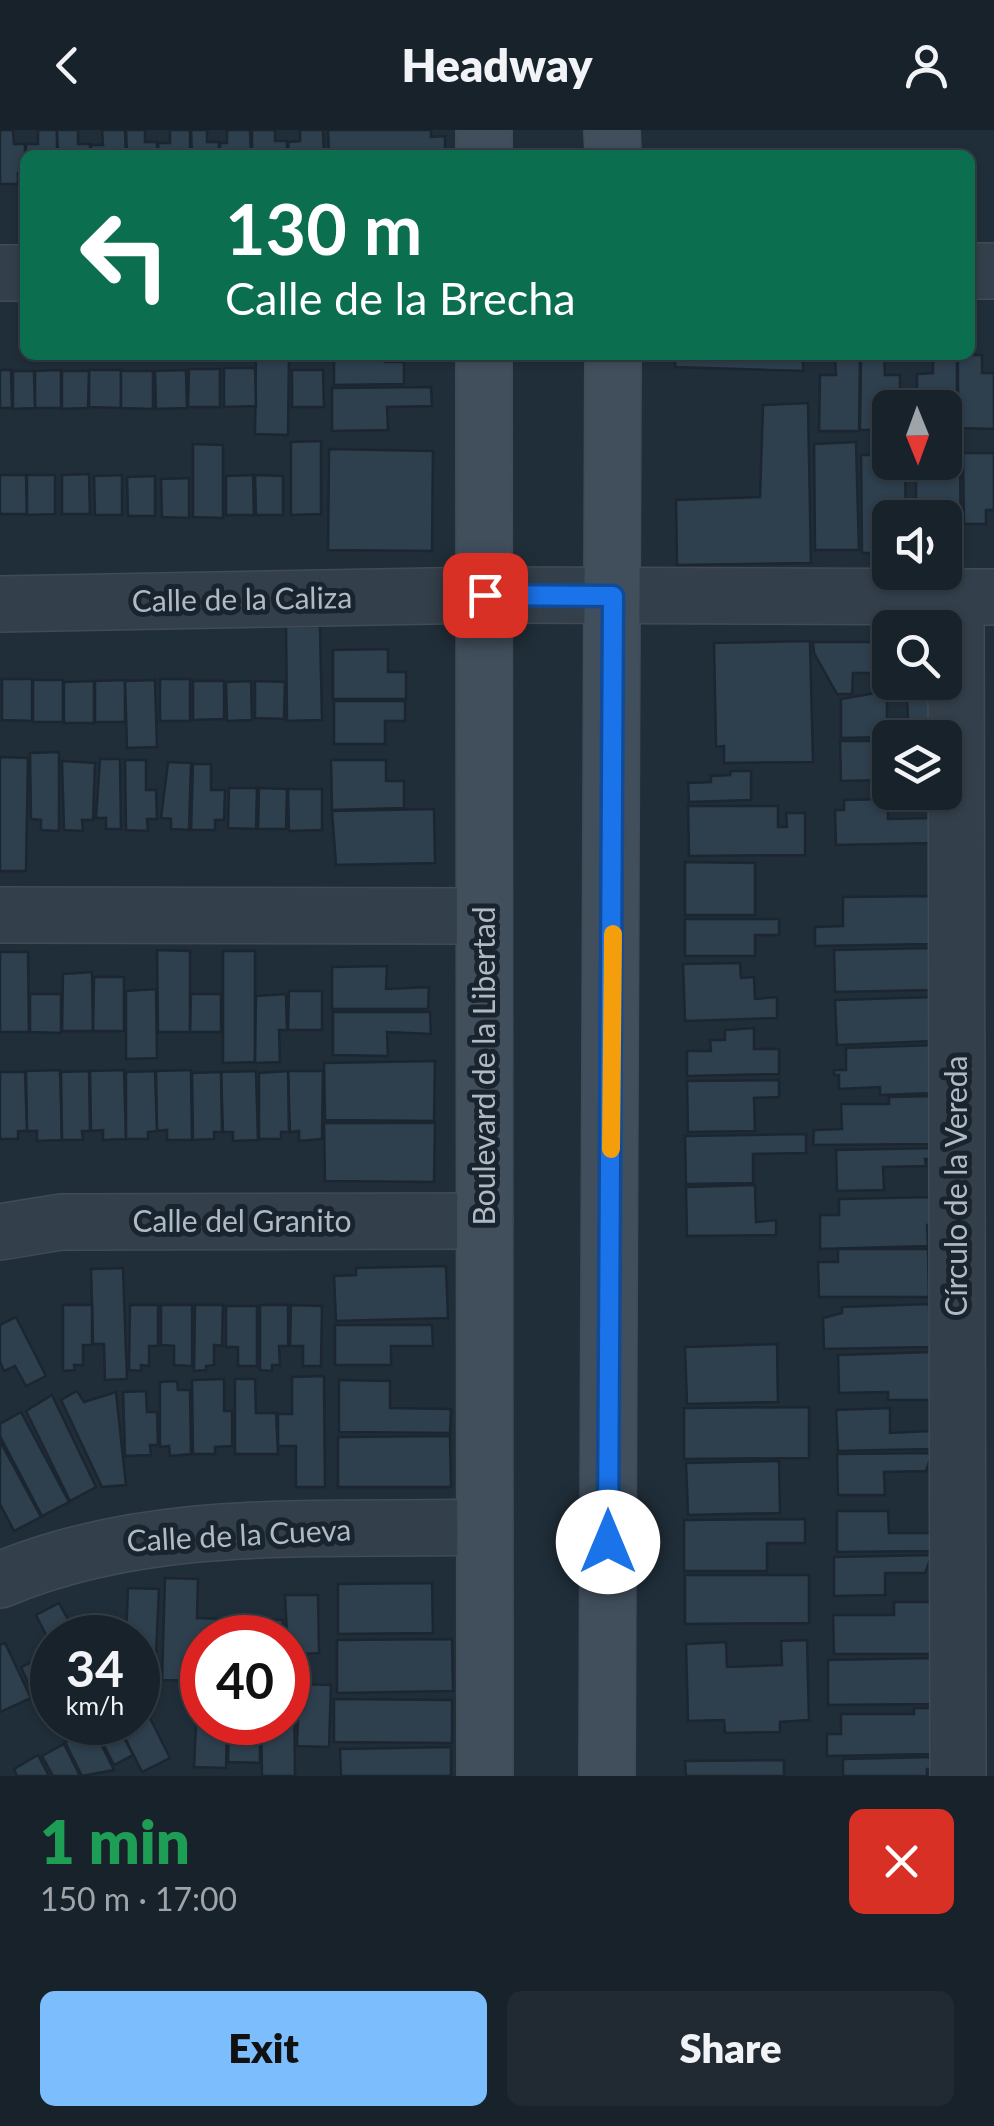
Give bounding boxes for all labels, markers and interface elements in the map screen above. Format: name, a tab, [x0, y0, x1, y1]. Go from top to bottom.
icon: back	[40, 38, 95, 93]
text: Headway	[402, 38, 592, 92]
icon: person	[899, 38, 954, 93]
text: 130 m	[225, 186, 422, 270]
icon: left	[60, 190, 190, 320]
text: Calle de la Brecha	[225, 271, 576, 325]
north arrow	[872, 390, 962, 480]
map controls	[872, 390, 962, 810]
button: sound	[872, 500, 962, 590]
pin	[443, 553, 528, 638]
icon: arrive	[458, 568, 513, 623]
street label: Calle de la Caliza	[132, 578, 352, 618]
button: search	[872, 610, 962, 700]
button: layers	[872, 720, 962, 810]
street label: Boulevard de la Libertad	[465, 907, 501, 1226]
street label: Círculo de la Vereda	[937, 1055, 973, 1317]
street label: Calle del Granito	[133, 1202, 351, 1238]
position arrow	[556, 1490, 660, 1594]
street label: Calle de la Cueva	[126, 1510, 352, 1558]
speed limit sign: 40	[180, 1615, 310, 1745]
text: 34	[66, 1638, 124, 1698]
text: km/h	[66, 1690, 124, 1720]
text: 1 min	[40, 1805, 190, 1877]
button: close	[849, 1809, 954, 1914]
text: 150 m · 17:00	[40, 1879, 237, 1918]
button: Exit	[40, 1991, 487, 2106]
button: Share	[507, 1991, 954, 2106]

